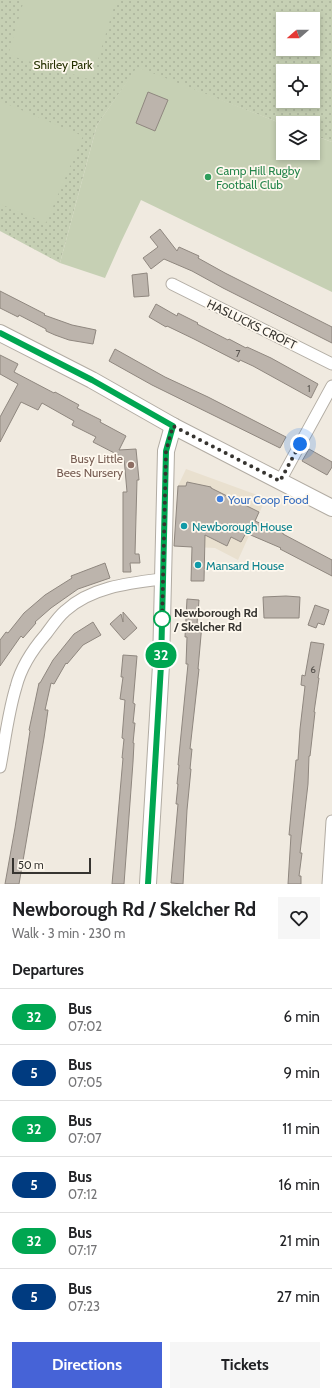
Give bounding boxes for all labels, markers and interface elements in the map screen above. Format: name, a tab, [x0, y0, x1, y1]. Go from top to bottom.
north arrow	[276, 12, 320, 56]
map controls	[276, 12, 320, 160]
park label: Shirley Park	[33, 57, 93, 72]
button: locate	[276, 64, 320, 108]
button: layers	[276, 116, 320, 160]
place label: Camp Hill Rugby Football Club	[216, 163, 300, 192]
marker: Camp Hill Rugby Football Club	[203, 172, 213, 182]
street label: HASLUCKS CROFT	[205, 296, 300, 352]
house number: 7	[235, 347, 241, 360]
house number: 1	[307, 382, 311, 395]
your location	[290, 434, 310, 454]
place label: Busy Little Bees Nursery	[57, 451, 123, 480]
marker: Busy Little Bees Nursery	[126, 460, 136, 470]
place label: Your Coop Food	[227, 492, 309, 507]
marker: Your Coop Food	[215, 494, 225, 504]
place label: Newborough House	[192, 519, 292, 534]
marker: Newborough House	[179, 521, 189, 531]
place label: Mansard House	[206, 558, 284, 573]
marker: Mansard House	[193, 560, 203, 570]
place label: Newborough Rd / Skelcher Rd	[173, 605, 258, 634]
marker: Newborough Rd / Skelcher Rd	[153, 610, 171, 628]
line badge: 32	[143, 642, 179, 668]
text: 32	[154, 646, 168, 664]
house number: 6	[310, 663, 316, 676]
scale bar	[12, 856, 91, 875]
text: 50 m	[18, 858, 44, 872]
button: heart	[278, 897, 320, 939]
text: Newborough Rd / Skelcher Rd	[12, 898, 256, 921]
text: Walk · 3 min · 230 m	[12, 925, 125, 941]
text: Departures	[12, 961, 84, 979]
text: Bus	[68, 1000, 92, 1018]
text: 32	[27, 1008, 41, 1026]
text: 6 min	[283, 1008, 320, 1026]
text: 07:02	[68, 1018, 102, 1034]
text: Bus	[68, 1056, 92, 1074]
text: 5	[30, 1064, 38, 1082]
text: 9 min	[283, 1064, 320, 1082]
text: 07:05	[68, 1074, 102, 1090]
text: Bus	[68, 1112, 92, 1130]
text: 32	[27, 1120, 41, 1138]
text: 11 min	[282, 1120, 320, 1138]
text: 07:07	[68, 1130, 102, 1146]
text: Bus	[68, 1168, 92, 1186]
text: 5	[30, 1176, 38, 1194]
text: 16 min	[278, 1176, 320, 1194]
text: 07:12	[68, 1186, 97, 1202]
text: Bus	[68, 1224, 92, 1242]
text: 32	[27, 1232, 41, 1250]
text: 21 min	[279, 1232, 320, 1250]
text: 07:17	[68, 1242, 97, 1258]
text: Bus	[68, 1280, 92, 1298]
text: 5	[30, 1288, 38, 1306]
text: 27 min	[277, 1288, 320, 1306]
text: 07:23	[68, 1298, 100, 1314]
button: Directions	[12, 1342, 162, 1388]
button: Tickets	[170, 1342, 320, 1388]

